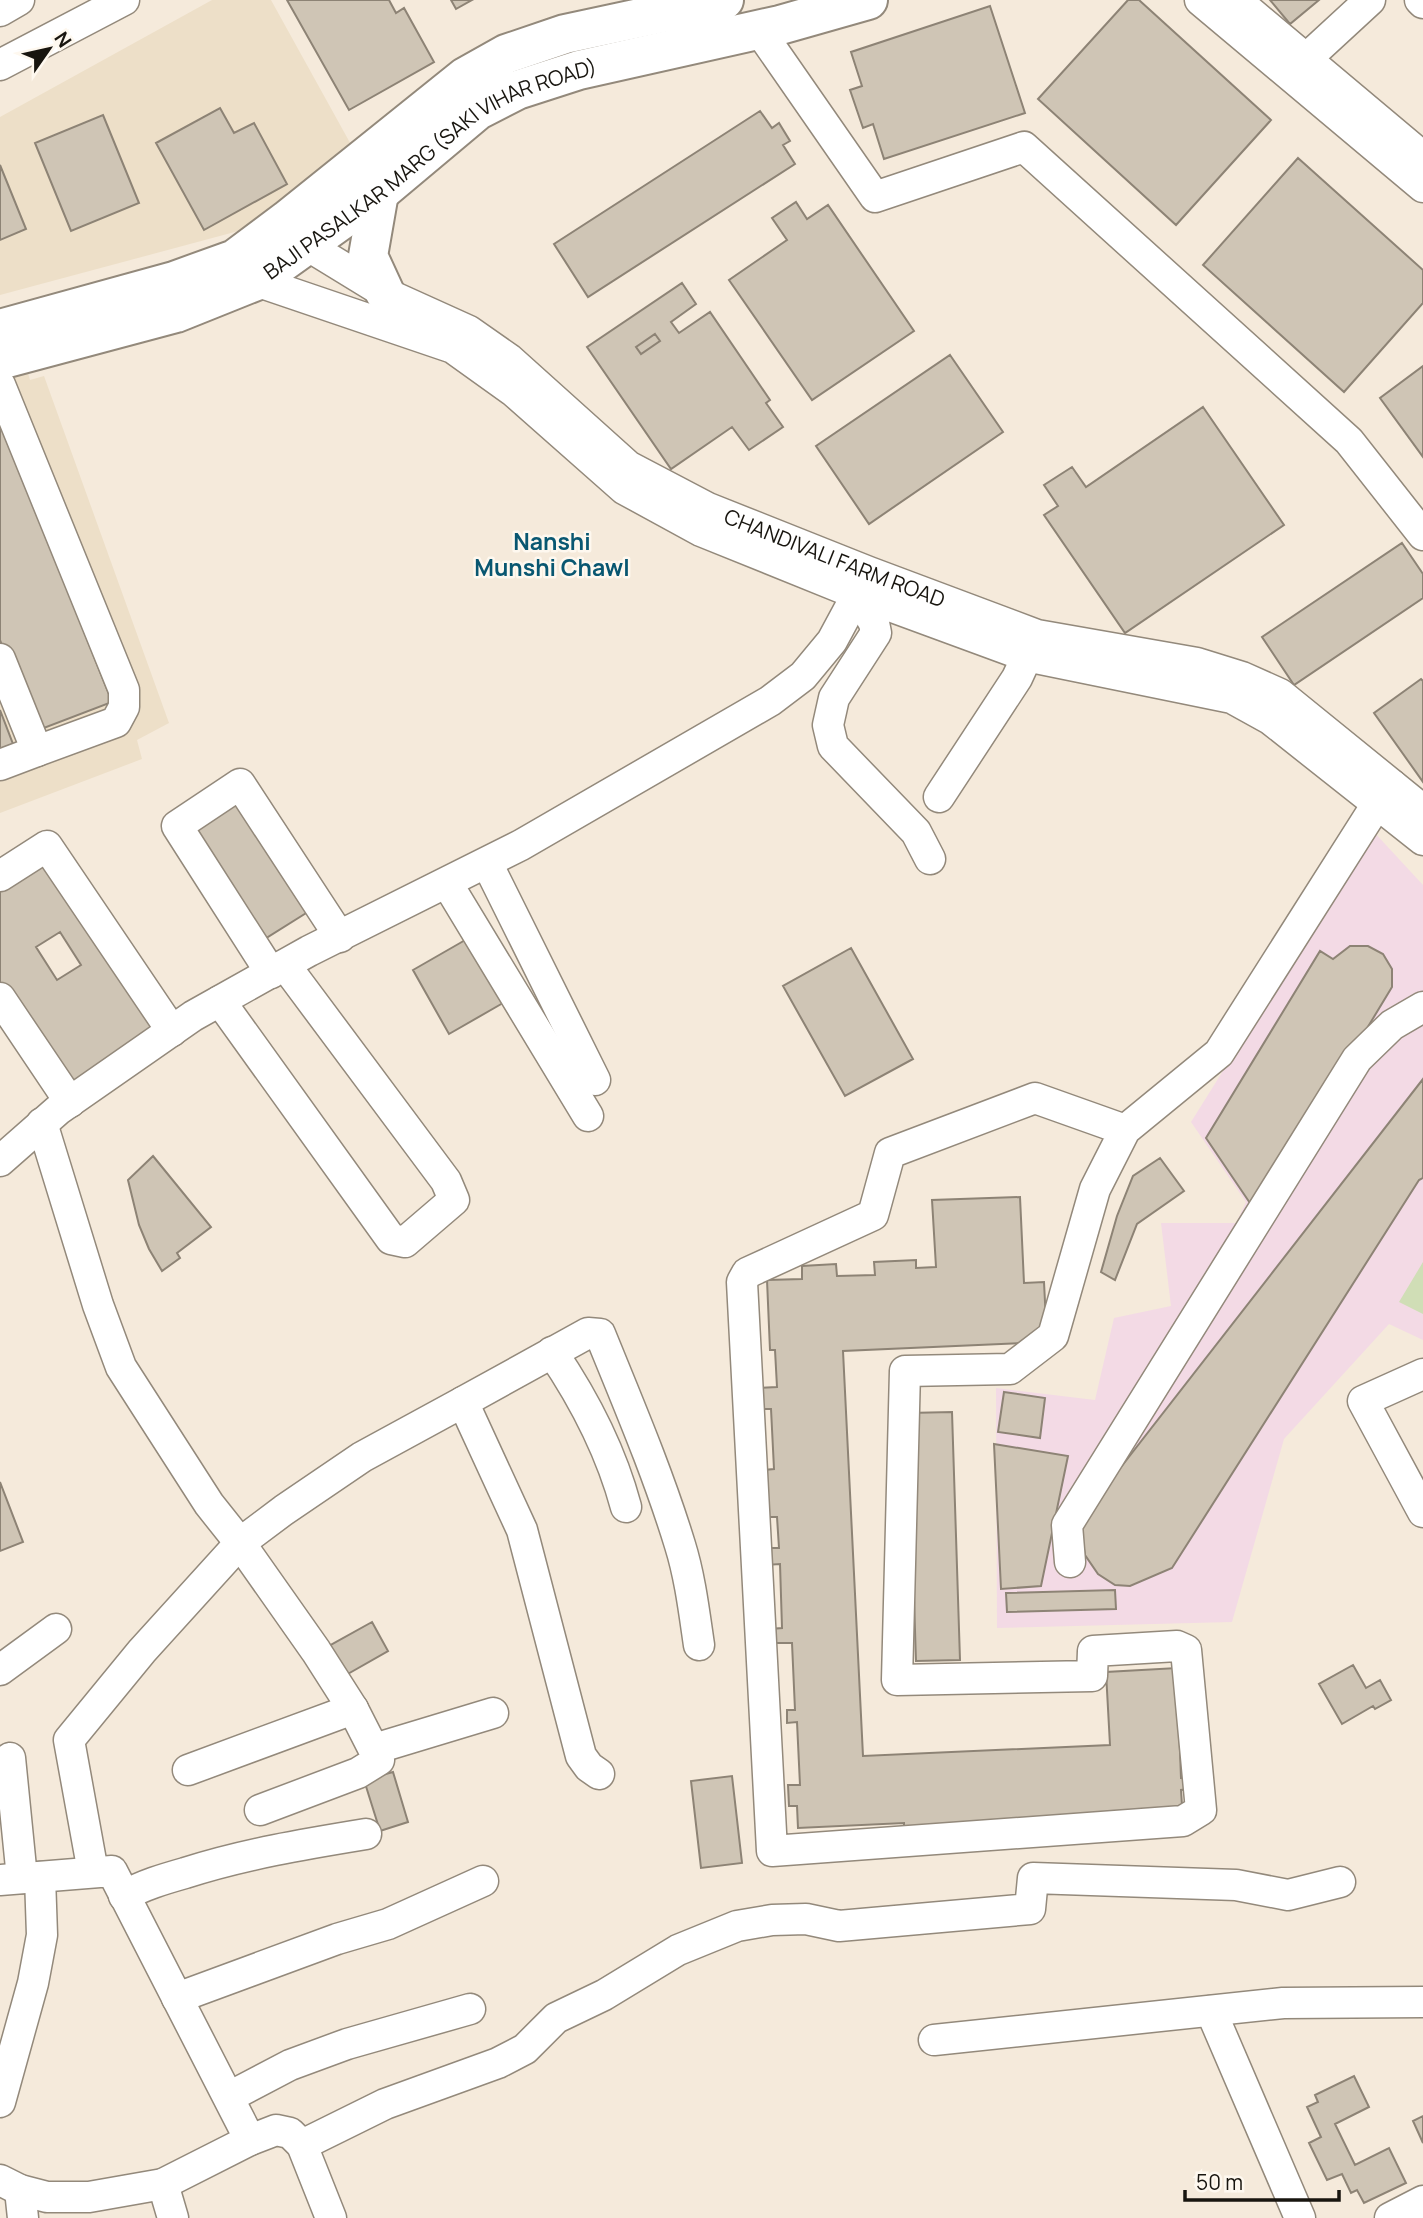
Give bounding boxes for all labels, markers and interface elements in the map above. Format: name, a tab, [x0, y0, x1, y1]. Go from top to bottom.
north arrow	[14, 14, 84, 84]
text: N	[48, 27, 78, 52]
street label: BAJI PASALKAR MARG (SAKI VIHAR ROAD)	[258, 52, 599, 285]
street label: CHANDIVALI FARM ROAD	[720, 502, 949, 613]
district label: Nanshi Munshi Chawl	[474, 525, 630, 583]
scale bar	[1185, 2158, 1339, 2202]
text: 50 m	[1196, 2168, 1243, 2196]

